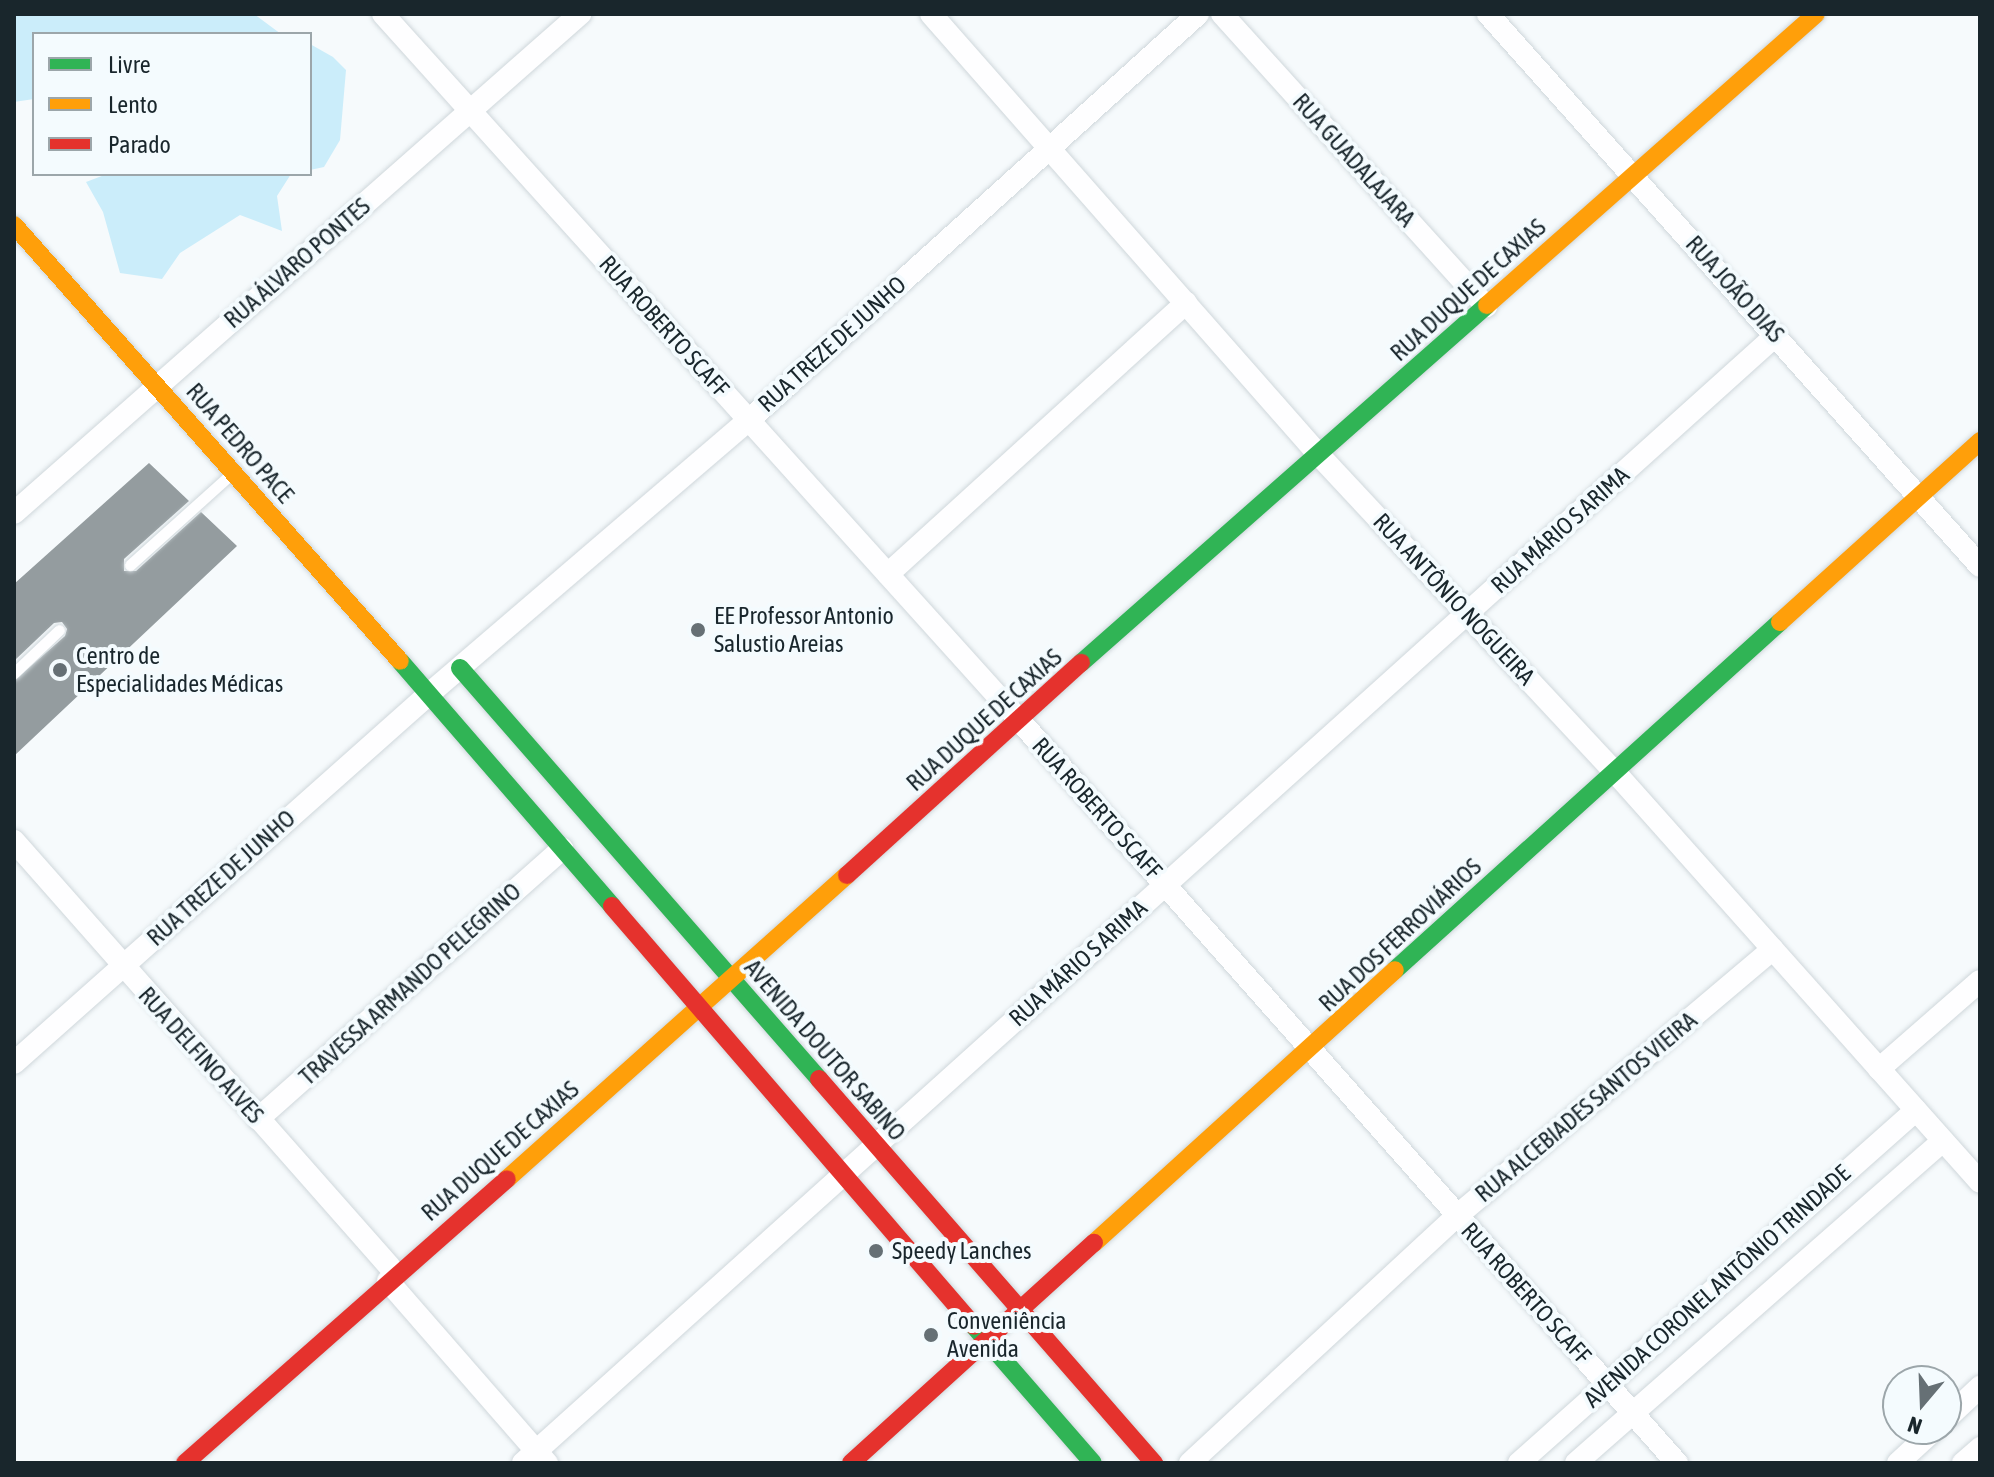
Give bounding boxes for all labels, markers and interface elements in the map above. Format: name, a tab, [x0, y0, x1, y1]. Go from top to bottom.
legend	[32, 32, 312, 176]
text: Livre	[108, 51, 151, 78]
street label: RUA GUADALAJARA	[1287, 87, 1421, 233]
text: Lento	[108, 91, 158, 118]
text: Parado	[108, 131, 171, 158]
street label: RUA ÁLVARO PONTES	[218, 192, 376, 334]
street label: RUA DUQUE DE CAXIAS	[1385, 213, 1551, 367]
street label: RUA JOÃO DIAS	[1680, 230, 1790, 348]
street label: RUA ROBERTO SCAFF	[593, 250, 735, 402]
street label: RUA TREZE DE JUNHO	[752, 270, 912, 418]
street label: RUA PEDRO PACE	[180, 377, 300, 509]
street label: RUA MÁRIO S ARIMA	[1485, 461, 1635, 599]
street label: RUA ANTÔNIO NOGUEIRA	[1367, 507, 1541, 691]
place label: EE Professor Antonio Salustio Areias	[714, 602, 894, 658]
marker: EE Professor Antonio Salustio Areias	[689, 621, 707, 639]
place label: Centro de Especialidades Médicas	[76, 642, 283, 698]
street label: RUA DUQUE DE CAXIAS	[901, 643, 1067, 797]
marker: Centro de Especialidades Médicas	[51, 661, 69, 679]
street label: RUA ROBERTO SCAFF	[1026, 732, 1168, 884]
street label: RUA TREZE DE JUNHO	[141, 804, 301, 952]
street label: RUA DOS FERROVIÁRIOS	[1313, 852, 1487, 1018]
street label: TRAVESSA ARMANDO PELEGRINO	[293, 877, 527, 1091]
street label: RUA MÁRIO S ARIMA	[1003, 894, 1153, 1032]
street label: AVENIDA DOUTOR SABINO	[739, 954, 911, 1146]
street label: RUA DELFINO ALVES	[132, 981, 270, 1129]
street label: RUA ALCEBIADES SANTOS VIEIRA	[1469, 1006, 1703, 1208]
street label: RUA DUQUE DE CAXIAS	[416, 1075, 584, 1227]
street label: AVENIDA CORONEL ANTÔNIO TRINDADE	[1578, 1159, 1856, 1413]
street label: RUA ROBERTO SCAFF	[1455, 1217, 1597, 1369]
place label: Speedy Lanches	[892, 1237, 1032, 1265]
marker: Speedy Lanches	[867, 1242, 885, 1260]
place label: Conveniência Avenida	[947, 1307, 1067, 1363]
marker: Conveniência Avenida	[922, 1326, 940, 1344]
north arrow	[1882, 1365, 1962, 1445]
text: N	[1904, 1411, 1925, 1440]

